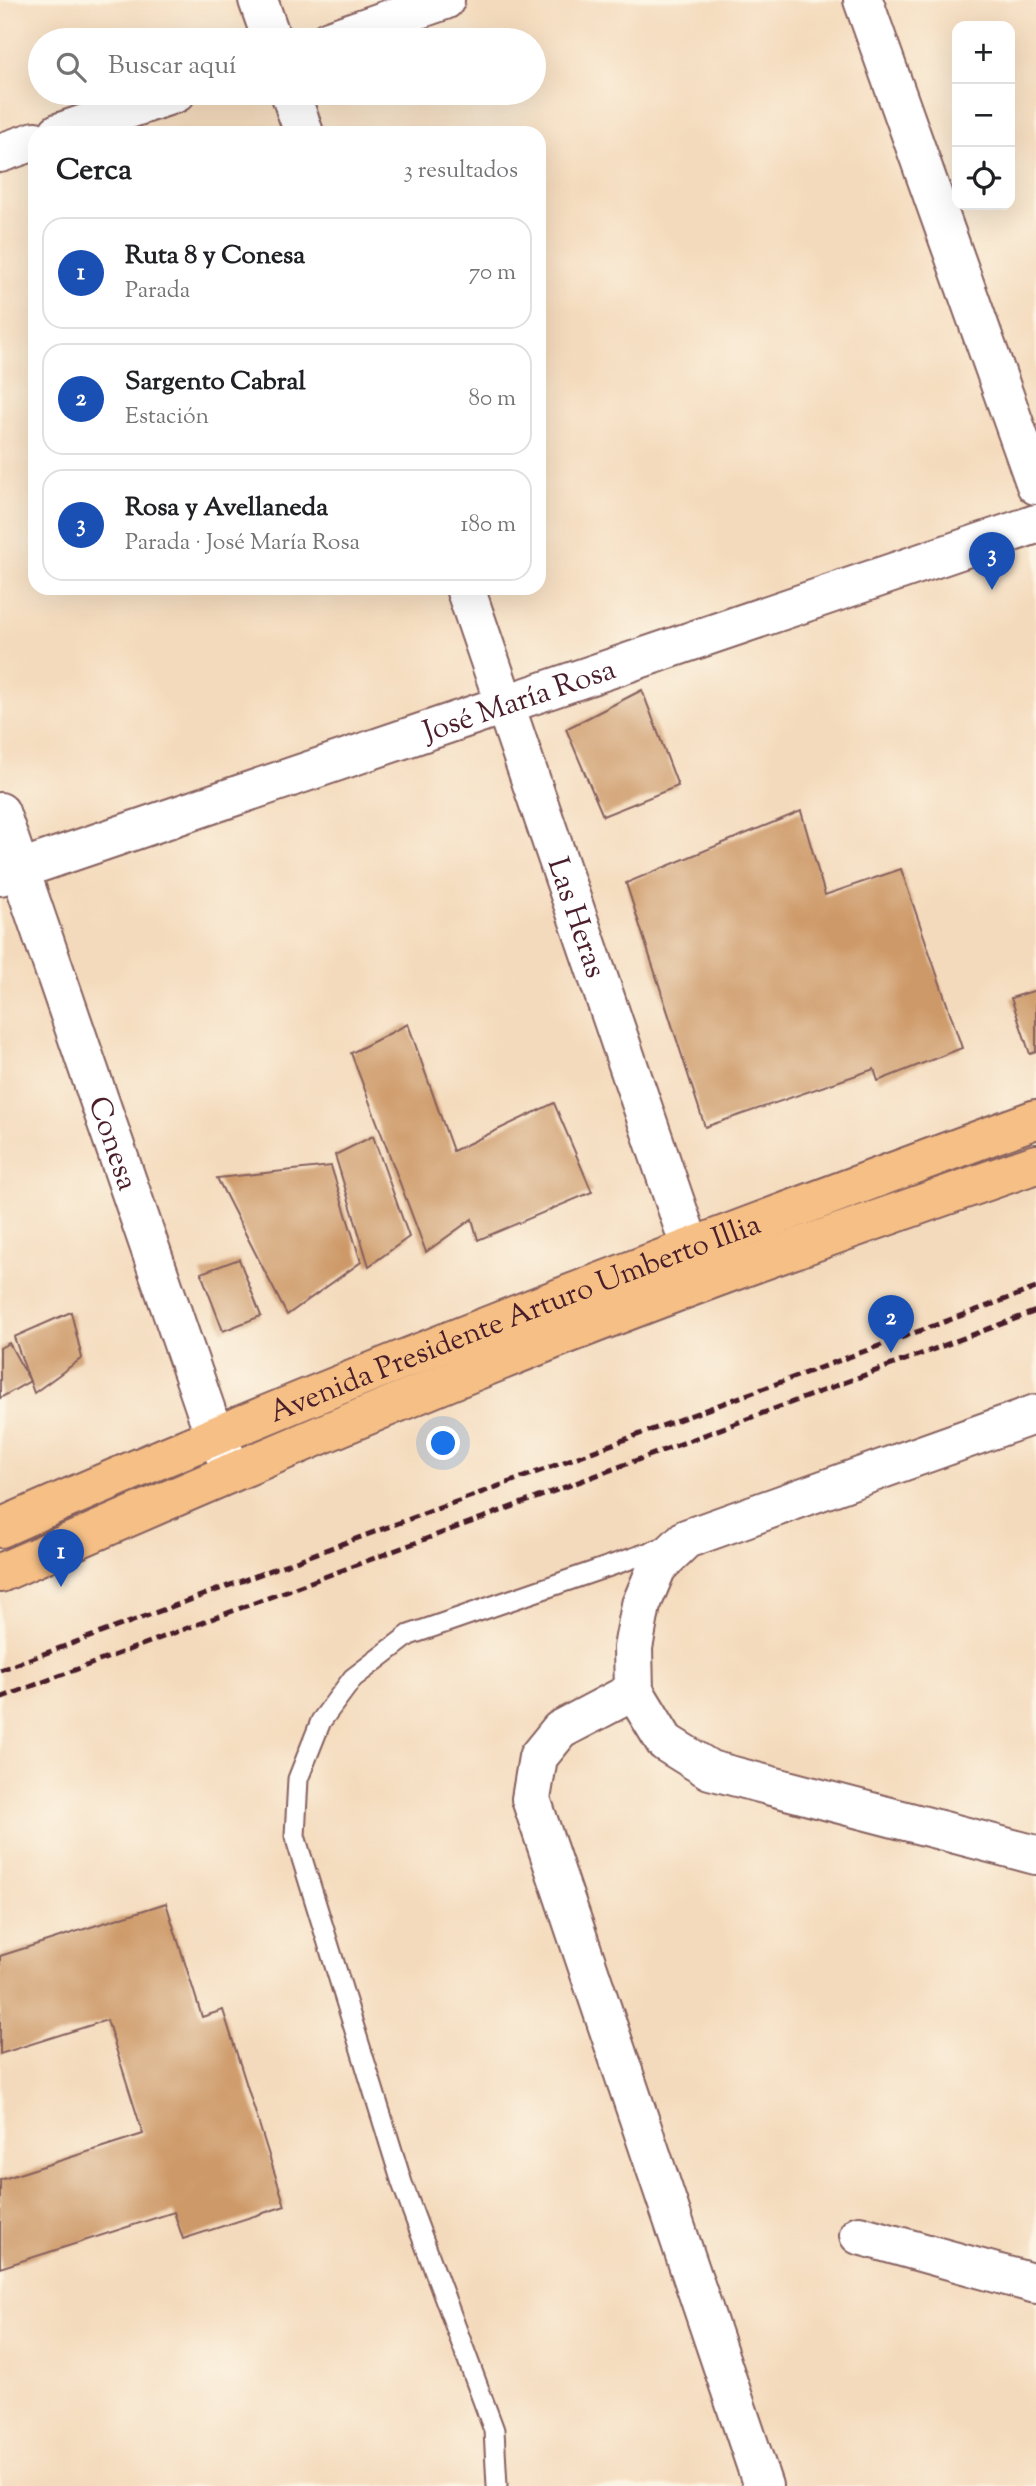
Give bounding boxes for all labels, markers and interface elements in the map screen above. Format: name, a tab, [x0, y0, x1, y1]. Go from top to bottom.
map controls	[952, 21, 1015, 210]
button: +	[952, 21, 1015, 84]
search box	[28, 28, 546, 105]
icon: search	[52, 48, 90, 86]
text: Buscar aquí	[108, 48, 237, 85]
button: −	[952, 84, 1015, 147]
button: locate	[952, 147, 1015, 210]
text: Cerca	[56, 150, 132, 193]
text: 3 resultados	[403, 155, 518, 188]
text: Ruta 8 y Conesa	[125, 238, 305, 275]
text: 1	[77, 257, 85, 290]
text: 70 m	[469, 257, 516, 290]
text: Parada	[125, 275, 190, 308]
text: Sargento Cabral	[125, 364, 306, 401]
text: 2	[76, 383, 86, 416]
text: 80 m	[468, 383, 516, 416]
text: Estación	[125, 401, 209, 434]
text: Rosa y Avellaneda	[125, 490, 328, 527]
text: 3	[76, 509, 86, 542]
text: 180 m	[461, 509, 516, 542]
text: Parada · José María Rosa	[125, 527, 360, 560]
pin: 3	[969, 532, 1015, 590]
street label: José María Rosa	[416, 649, 622, 755]
street label: Las Heras	[535, 852, 616, 984]
street label: Conesa	[75, 1091, 148, 1197]
street label: Avenida Presidente Arturo Umberto Illia	[263, 1204, 767, 1435]
pin: 2	[868, 1295, 914, 1353]
your location	[426, 1426, 460, 1460]
pin: 1	[38, 1529, 84, 1587]

